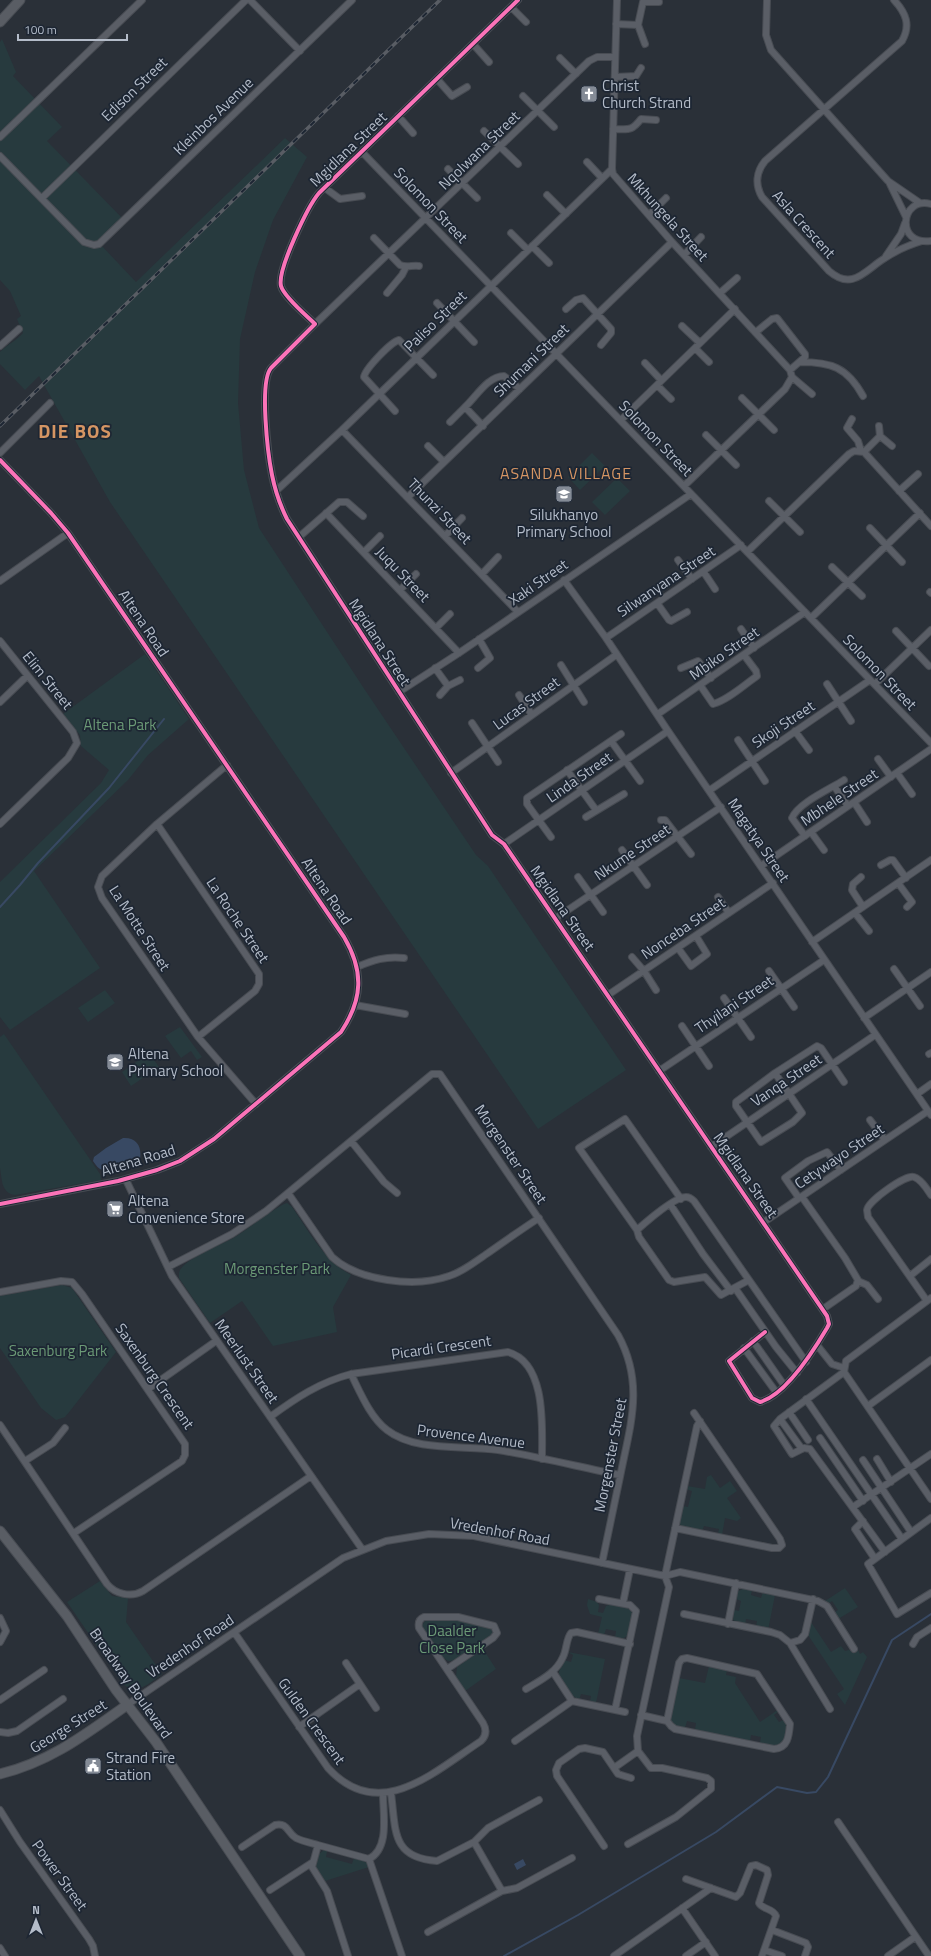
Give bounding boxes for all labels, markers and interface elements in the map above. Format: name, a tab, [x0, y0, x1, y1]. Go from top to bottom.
scale bar	[18, 16, 127, 42]
text: 100 m	[24, 20, 57, 39]
street label: Edison Street	[96, 51, 173, 127]
street label: Kleinbos Avenue	[168, 72, 258, 160]
place label: Christ Church Strand	[602, 74, 691, 114]
church icon: Christ Church Strand	[579, 84, 599, 104]
street label: Nqolwana Street	[433, 104, 526, 195]
street label: Mgidlana Street	[304, 106, 392, 192]
street label: Solomon Street	[389, 162, 474, 249]
street label: Mkhungela Street	[622, 168, 715, 267]
street label: Asla Crescent	[767, 185, 842, 264]
street label: Paliso Street	[398, 284, 472, 357]
street label: Shumani Street	[488, 317, 575, 402]
street label: Solomon Street	[614, 395, 699, 482]
district label: DIE BOS	[38, 416, 112, 445]
district label: ASANDA VILLAGE	[500, 461, 632, 485]
street label: Thunzi Street	[403, 473, 478, 550]
school or university icon: Silukhanyo Primary School	[554, 484, 574, 504]
place label: Silukhanyo Primary School	[516, 503, 612, 543]
street label: Silwanyana Street	[612, 539, 720, 622]
street label: Juqu Street	[370, 541, 436, 608]
street label: Xaki Street	[503, 553, 573, 611]
street label: Altena Road	[113, 585, 175, 661]
street label: Mgidlana Street	[343, 594, 417, 691]
street label: Mbiko Street	[684, 620, 764, 686]
street label: Solomon Street	[838, 629, 923, 716]
street label: Elim Street	[17, 646, 79, 715]
street label: Lucas Street	[488, 670, 565, 735]
street label: Skoji Street	[747, 694, 820, 754]
park label: Altena Park	[84, 713, 156, 736]
street label: Linda Street	[541, 745, 617, 808]
street label: Mbhele Street	[796, 762, 883, 831]
street label: Magatya Street	[722, 793, 796, 887]
street label: Nkume Street	[589, 818, 675, 886]
street label: Altena Road	[296, 853, 358, 929]
street label: Mgidlana Street	[525, 860, 601, 956]
street label: La Roche Street	[201, 872, 276, 968]
street label: La Motte Street	[104, 880, 177, 976]
street label: Nonceba Street	[636, 891, 730, 965]
street label: Thyilani Street	[690, 969, 779, 1039]
place label: Altena Primary School	[128, 1042, 223, 1082]
street label: Vanqa Street	[746, 1047, 827, 1112]
school or university icon: Altena Primary School	[105, 1052, 125, 1072]
street label: Morgenster Street	[469, 1100, 553, 1209]
street label: Cetywayo Street	[790, 1117, 889, 1195]
street label: Mgidlana Street	[708, 1127, 784, 1223]
street label: Altena Road	[98, 1138, 178, 1182]
place label: Altena Convenience Store	[128, 1189, 245, 1229]
supermarket icon: Altena Convenience Store	[105, 1199, 125, 1219]
park label: Morgenster Park	[224, 1257, 330, 1280]
street label: Meerlust Street	[209, 1314, 285, 1409]
street label: Saxenburg Crescent	[110, 1318, 201, 1434]
street label: Picardi Crescent	[390, 1329, 493, 1365]
park label: Saxenburg Park	[9, 1339, 107, 1362]
street label: Morgenster Street	[588, 1395, 632, 1514]
street label: Provence Avenue	[416, 1418, 526, 1454]
street label: Vredenhof Road	[448, 1511, 552, 1551]
street label: Vredenhof Road	[142, 1608, 238, 1684]
park label: Daalder Close Park	[419, 1619, 485, 1659]
street label: Broadway Boulevard	[84, 1623, 178, 1743]
street label: Gulden Crescent	[273, 1673, 352, 1770]
street label: George Street	[25, 1693, 112, 1759]
place label: Strand Fire Station	[106, 1746, 175, 1786]
public building icon: Strand Fire Station	[83, 1756, 103, 1776]
street label: Power Street	[26, 1835, 94, 1916]
north arrow	[16, 1900, 56, 1940]
text: N	[32, 1902, 40, 1918]

